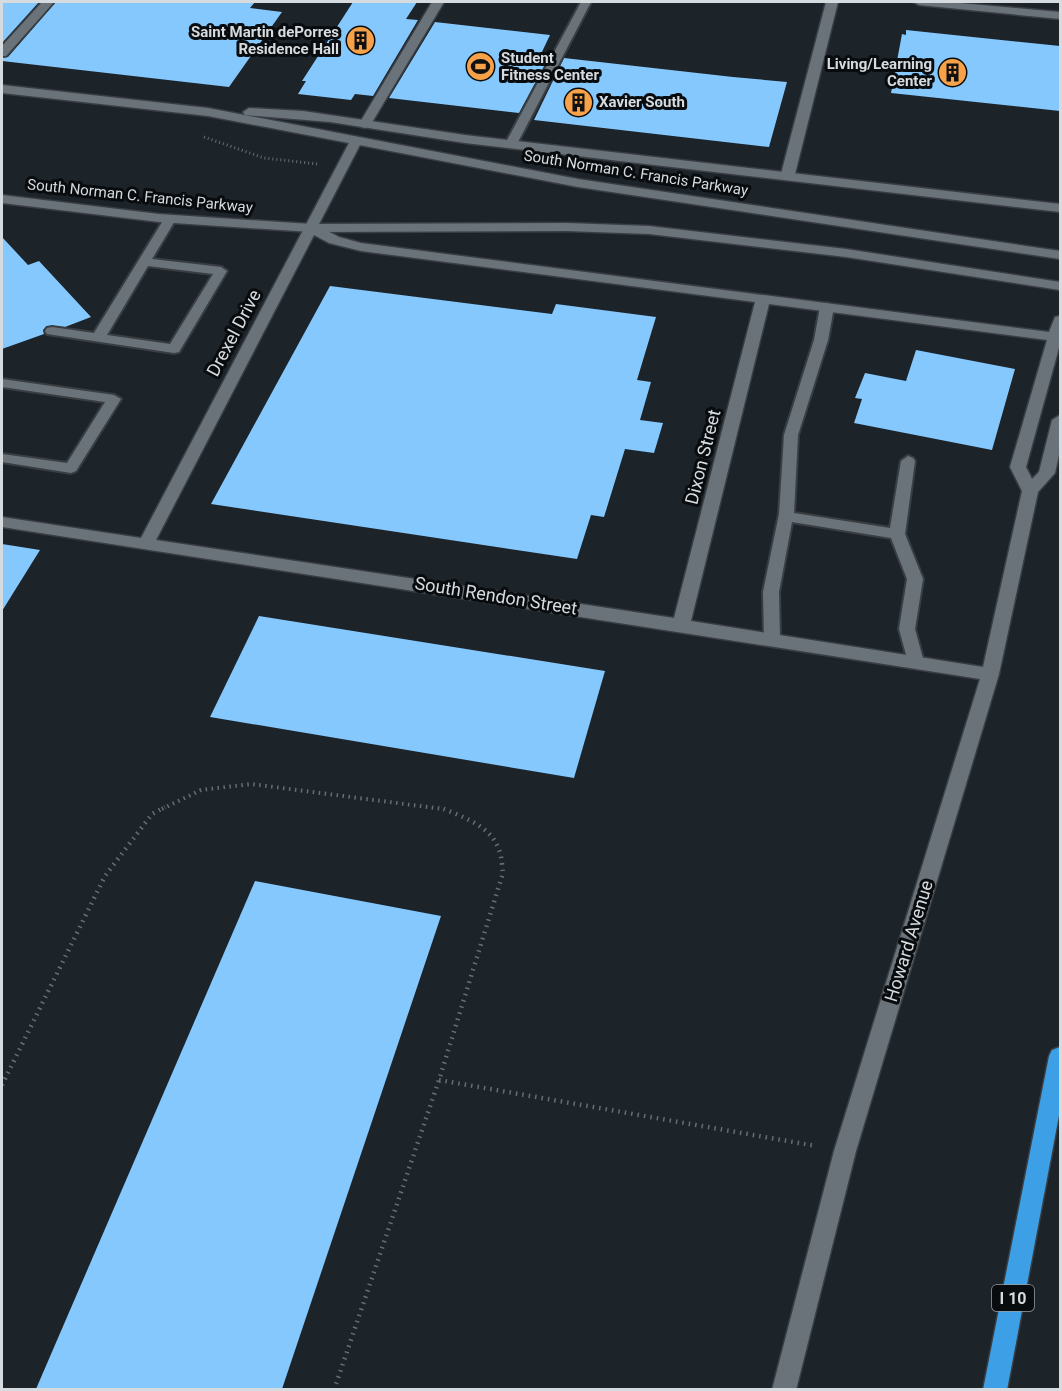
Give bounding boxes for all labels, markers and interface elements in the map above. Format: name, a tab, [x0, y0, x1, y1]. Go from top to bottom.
place label: Saint Martin dePorres Residence Hall	[191, 23, 339, 58]
building icon: Saint Martin dePorres Residence Hall	[344, 25, 376, 57]
place label: Student Fitness Center	[501, 49, 599, 84]
sports icon: Student Fitness Center	[464, 51, 496, 83]
place label: Living/Learning Center	[827, 55, 932, 90]
building icon: Living/Learning Center	[937, 57, 969, 89]
building icon: Xavier South	[562, 86, 594, 118]
place label: Xavier South	[599, 93, 685, 111]
street label: South Norman C. Francis Parkway	[523, 146, 749, 200]
street label: South Norman C. Francis Parkway	[26, 175, 254, 217]
street label: Drexel Drive	[202, 286, 265, 380]
street label: Dixon Street	[681, 407, 724, 507]
street label: South Rendon Street	[413, 572, 579, 619]
street label: Howard Avenue	[880, 878, 937, 1004]
road number: I 10	[992, 1285, 1034, 1311]

